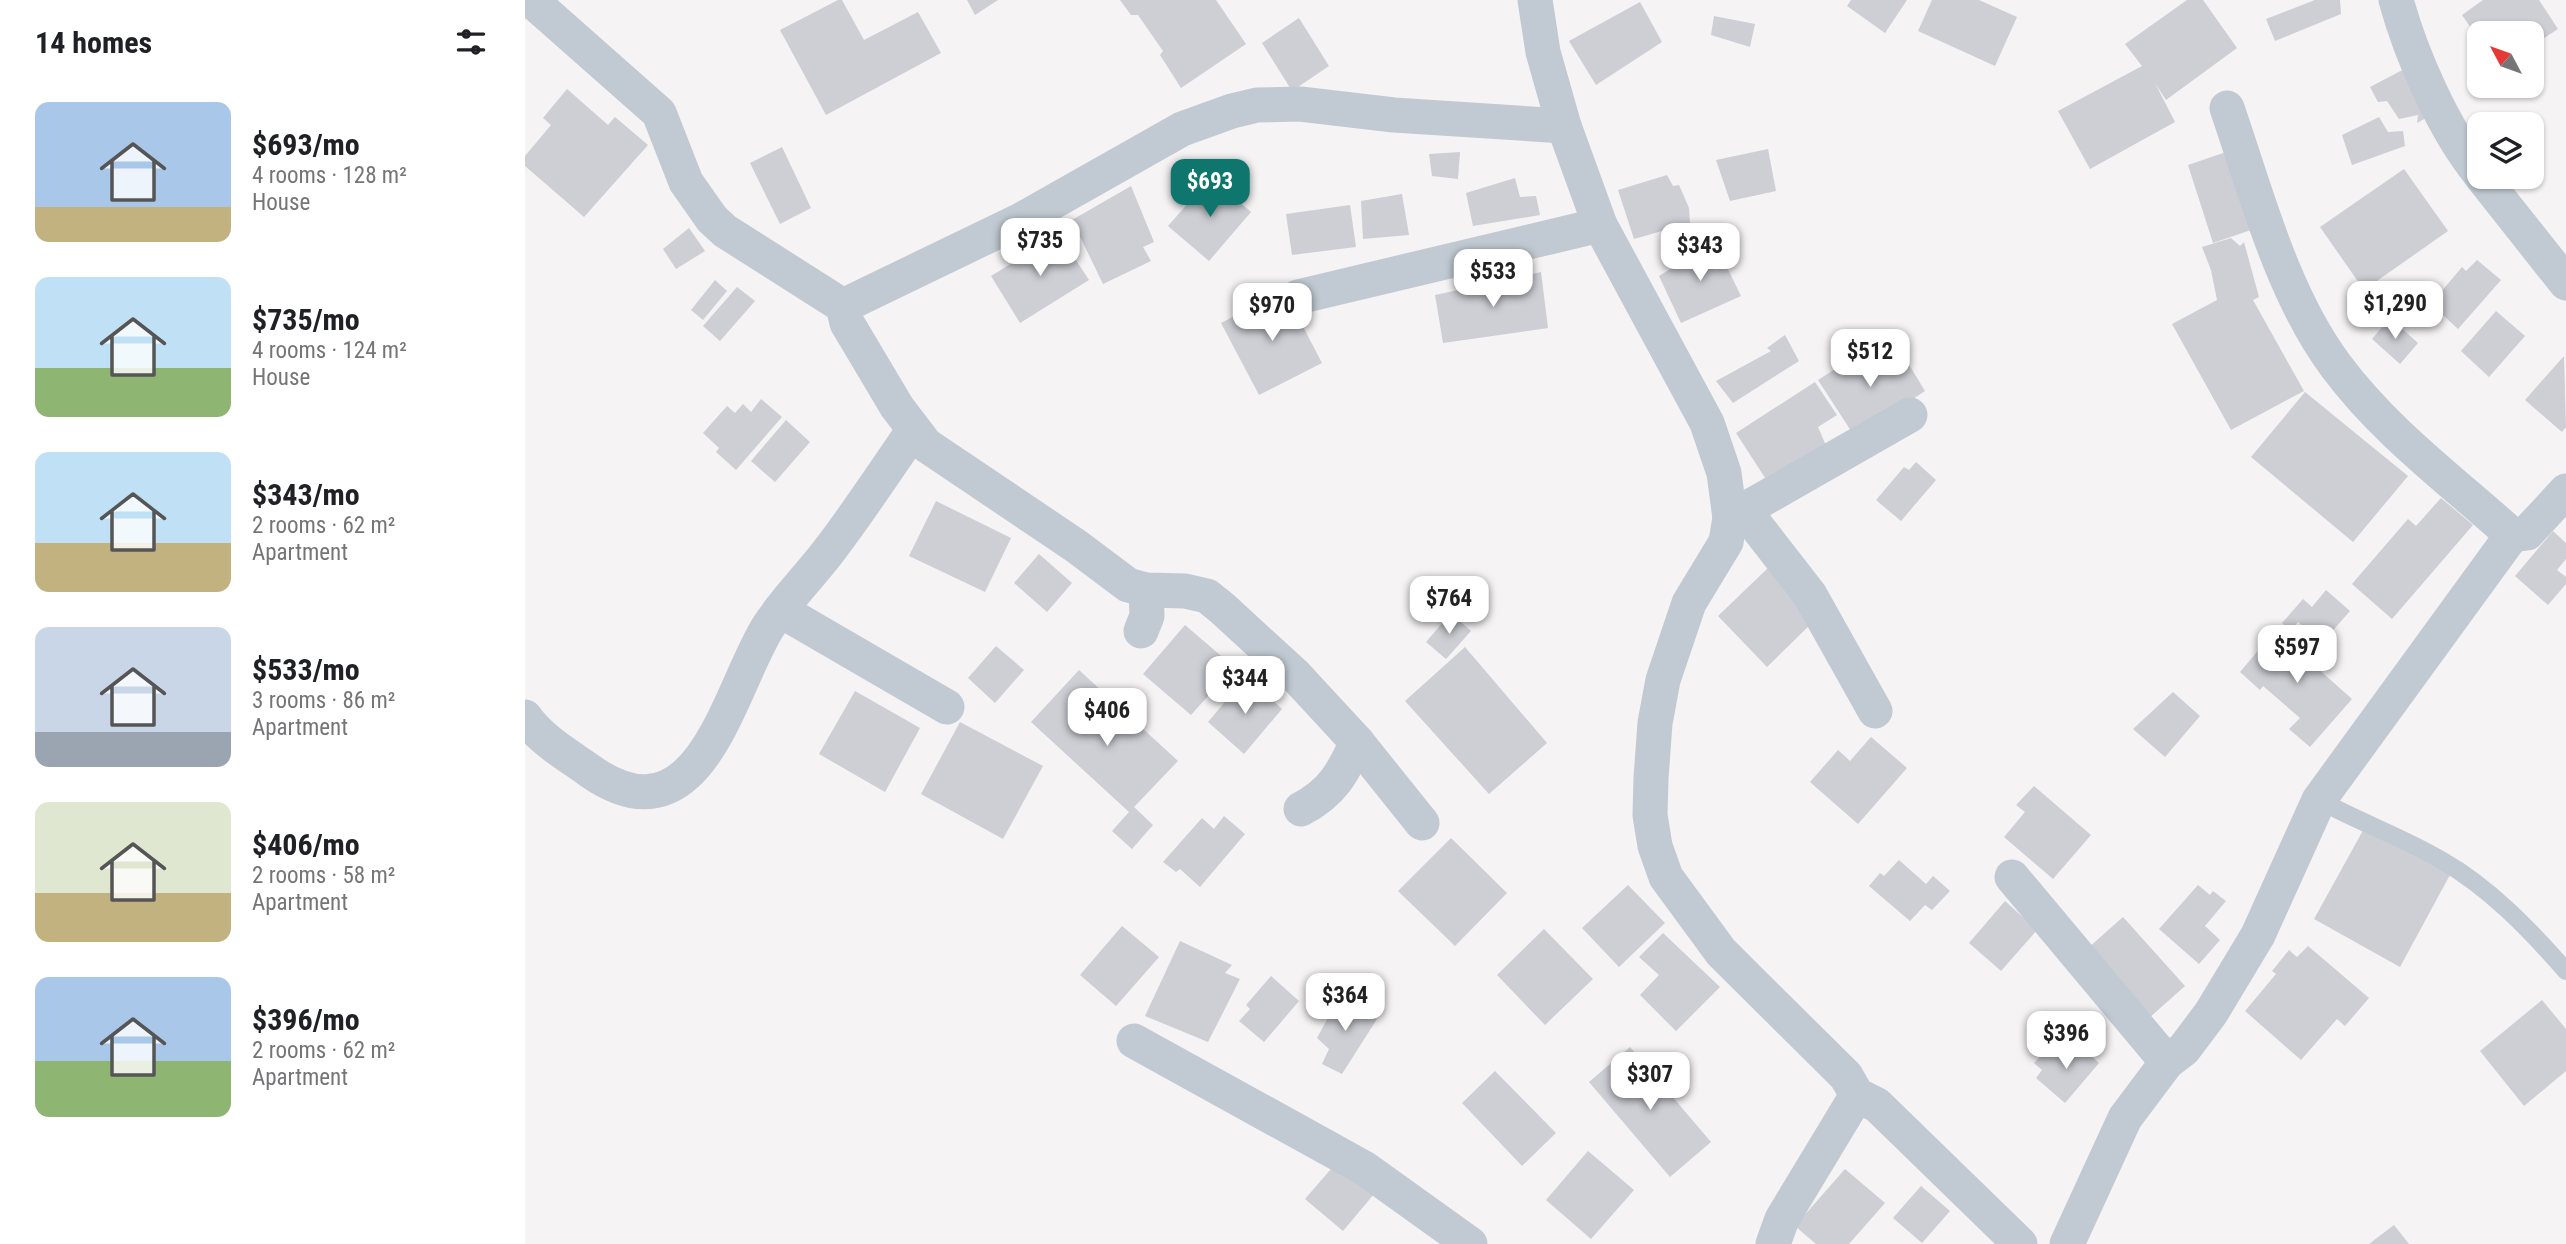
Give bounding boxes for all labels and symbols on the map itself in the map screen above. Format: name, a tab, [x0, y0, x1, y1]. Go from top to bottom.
north arrow	[2467, 21, 2545, 98]
pin: $693	[1169, 160, 1251, 219]
pin: $735	[999, 218, 1081, 278]
pin: $343	[1659, 224, 1741, 283]
pin: $533	[1452, 250, 1534, 309]
pin: $1,290	[2338, 282, 2452, 341]
pin: $970	[1231, 284, 1313, 343]
pin: $512	[1829, 330, 1911, 389]
pin: $764	[1408, 576, 1490, 636]
pin: $597	[2256, 626, 2338, 685]
pin: $344	[1204, 656, 1286, 716]
pin: $406	[1066, 688, 1148, 748]
pin: $364	[1304, 974, 1386, 1033]
pin: $396	[2025, 1012, 2107, 1071]
pin: $307	[1609, 1052, 1691, 1112]

